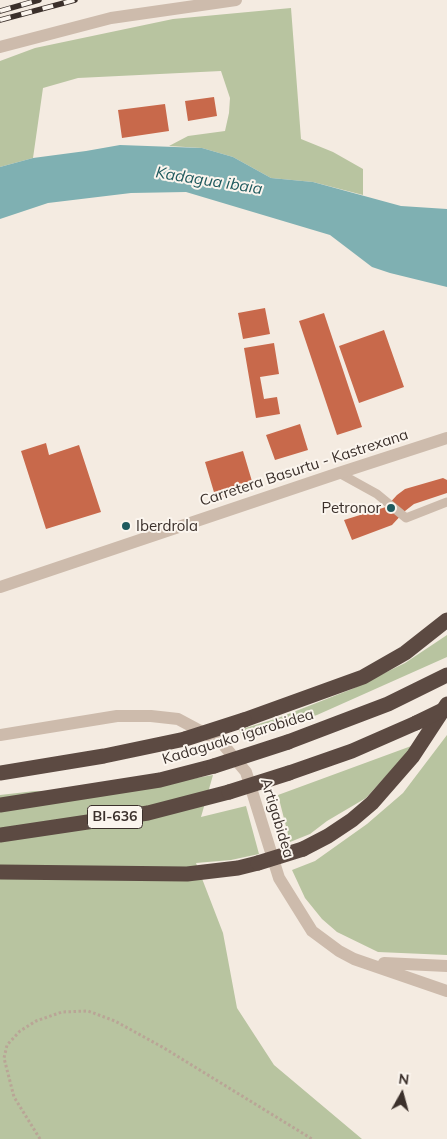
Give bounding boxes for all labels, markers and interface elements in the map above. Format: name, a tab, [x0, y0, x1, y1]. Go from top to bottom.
water label: Kadagua ibaia	[154, 163, 264, 199]
street label: Carretera Basurtu - Kastrexana	[197, 426, 411, 510]
place label: Petronor	[321, 499, 381, 517]
marker: Petronor	[385, 502, 397, 514]
place label: Iberdrola	[136, 517, 198, 535]
marker: Iberdrola	[120, 520, 132, 532]
street label: Kadaguako igarobidea	[160, 705, 316, 769]
street label: Artigabidea	[256, 776, 298, 860]
road number: BI-636	[88, 806, 142, 829]
north arrow	[377, 1069, 427, 1119]
text: N	[397, 1070, 410, 1089]

